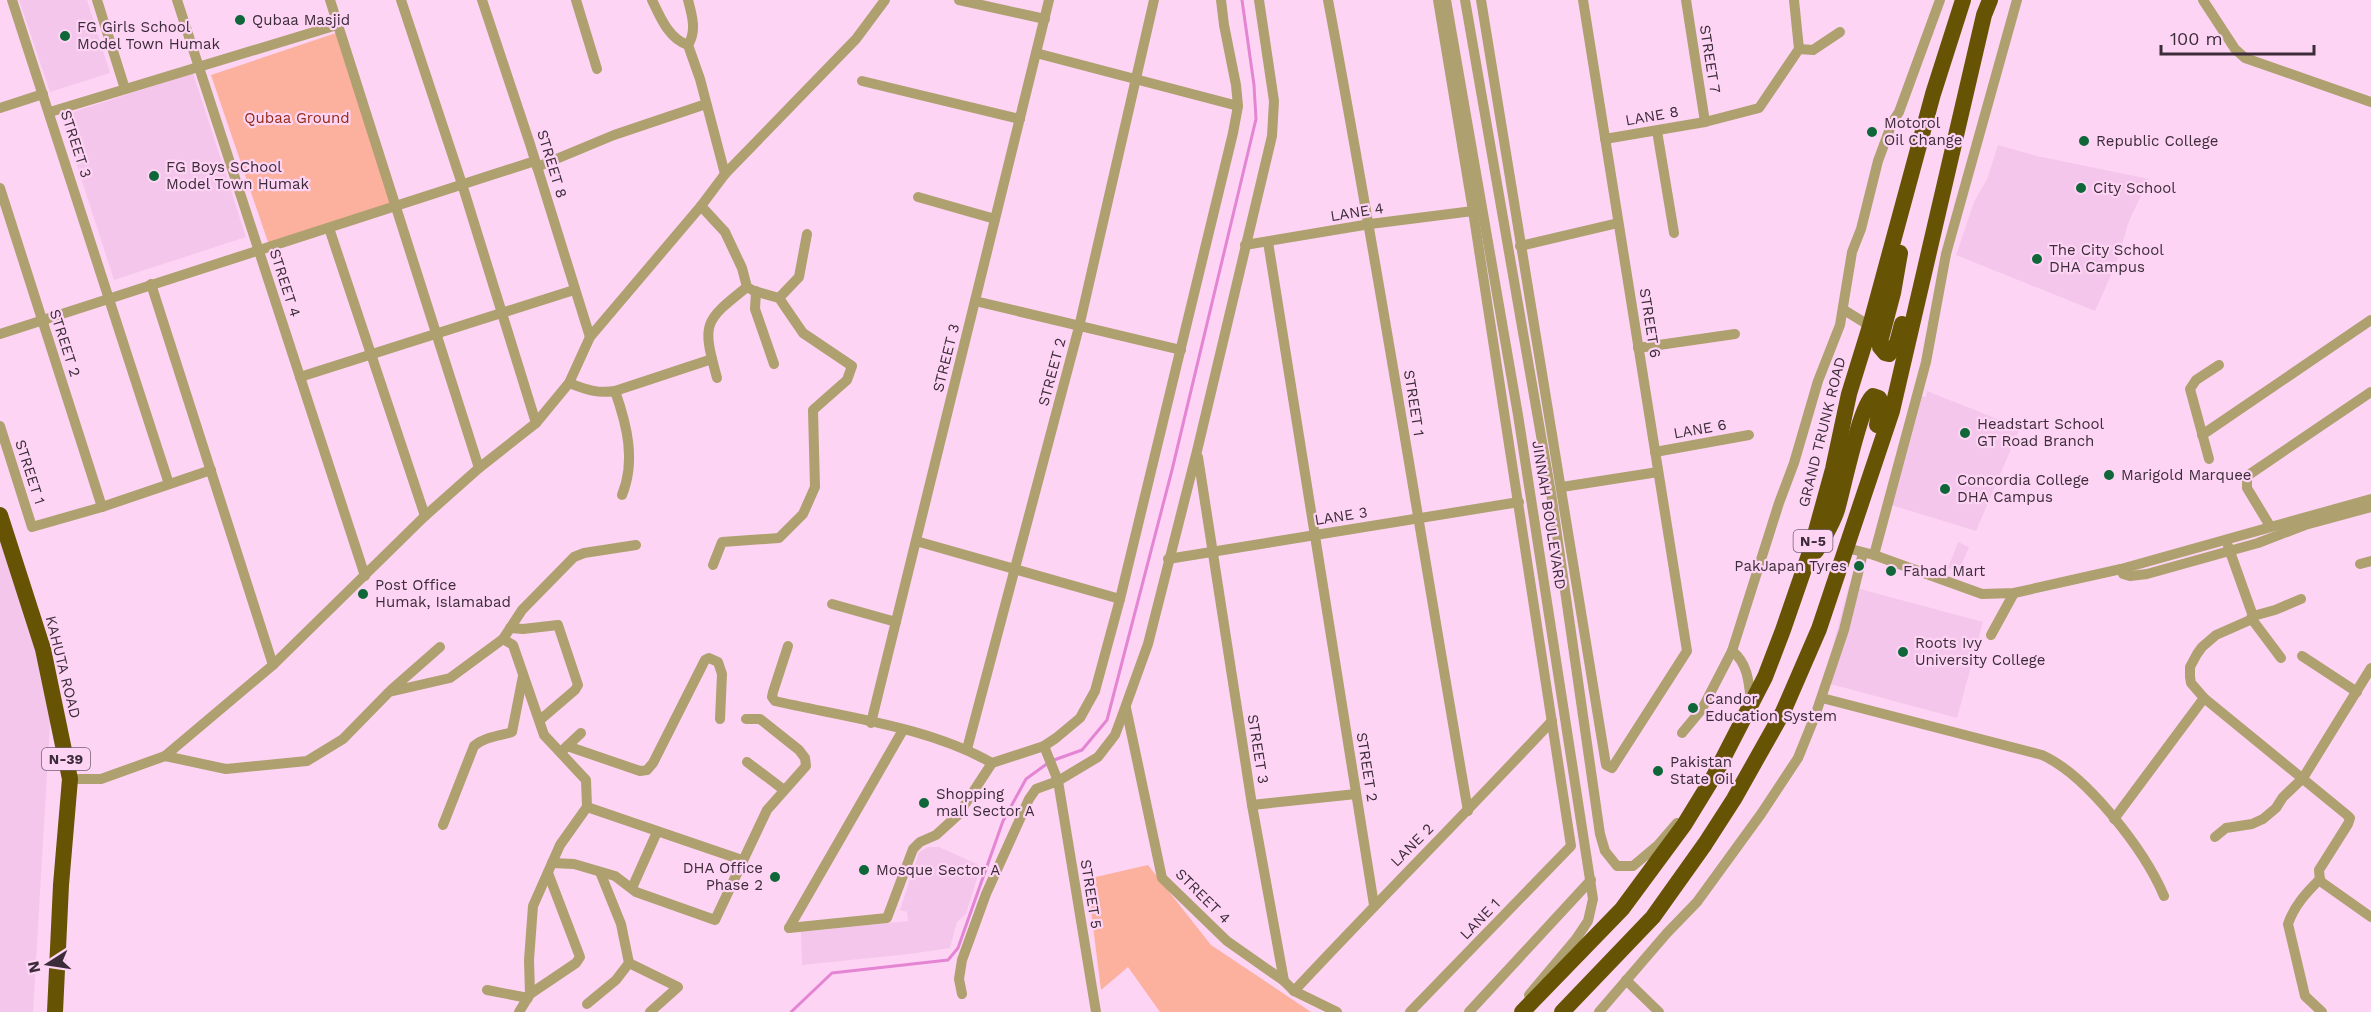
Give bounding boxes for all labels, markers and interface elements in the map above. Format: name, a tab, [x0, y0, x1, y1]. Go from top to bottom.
place label: Qubaa Masjid	[252, 11, 350, 29]
marker: Qubaa Masjid	[233, 13, 247, 27]
place label: FG Girls School Model Town Humak	[77, 18, 221, 53]
scale bar	[2161, 18, 2314, 56]
street label: STREET 7	[1696, 24, 1724, 94]
text: 100 m	[2170, 28, 2223, 49]
marker: FG Girls School Model Town Humak	[58, 29, 72, 43]
street label: LANE 8	[1624, 102, 1680, 130]
street label: STREET 3	[57, 108, 95, 180]
park label: Qubaa Ground	[244, 109, 350, 127]
place label: Motorol Oil Change	[1884, 114, 1962, 149]
marker: Motorol Oil Change	[1865, 125, 1879, 139]
street label: STREET 8	[533, 128, 571, 200]
place label: Republic College	[2096, 132, 2218, 150]
marker: Republic College	[2077, 134, 2091, 148]
place label: FG Boys SChool Model Town Humak	[166, 158, 310, 193]
marker: FG Boys SChool Model Town Humak	[147, 169, 161, 183]
place label: City School	[2093, 179, 2176, 197]
marker: City School	[2074, 181, 2088, 195]
street label: LANE 4	[1329, 199, 1385, 225]
place label: The City School DHA Campus	[2049, 241, 2164, 276]
street label: STREET 4	[266, 247, 304, 319]
marker: The City School DHA Campus	[2030, 252, 2044, 266]
street label: STREET 6	[1636, 287, 1664, 359]
street label: STREET 2	[46, 307, 84, 379]
street label: STREET 3	[929, 322, 963, 394]
street label: STREET 2	[1034, 336, 1070, 408]
street label: GRAND TRUNK ROAD	[1795, 355, 1849, 509]
street label: STREET 1	[1400, 369, 1428, 437]
street label: LANE 6	[1672, 415, 1728, 443]
place label: Headstart School GT Road Branch	[1977, 415, 2104, 450]
marker: Headstart School GT Road Branch	[1958, 426, 1972, 440]
street label: STREET 1	[11, 438, 49, 506]
street label: JINNAH BOULEVARD	[1528, 439, 1570, 591]
place label: Marigold Marquee	[2121, 466, 2251, 484]
marker: Marigold Marquee	[2102, 468, 2116, 482]
place label: Concordia College DHA Campus	[1957, 471, 2089, 506]
marker: Concordia College DHA Campus	[1938, 482, 1952, 496]
street label: LANE 3	[1313, 503, 1369, 529]
road number: N-5	[1794, 530, 1832, 552]
place label: PakJapan Tyres	[1734, 557, 1847, 575]
marker: PakJapan Tyres	[1852, 559, 1866, 573]
place label: Fahad Mart	[1903, 562, 1986, 580]
marker: Fahad Mart	[1884, 564, 1898, 578]
place label: Post Office Humak, Islamabad	[375, 576, 511, 611]
marker: Post Office Humak, Islamabad	[356, 587, 370, 601]
street label: KAHUTA ROAD	[42, 614, 84, 720]
place label: Roots Ivy University College	[1915, 634, 2046, 669]
marker: Roots Ivy University College	[1896, 645, 1910, 659]
place label: Candor Education System	[1705, 690, 1837, 725]
marker: Candor Education System	[1686, 701, 1700, 715]
street label: STREET 3	[1244, 713, 1272, 785]
street label: STREET 2	[1353, 731, 1381, 803]
road number: N-39	[42, 748, 90, 770]
place label: Pakistan State Oil	[1670, 753, 1734, 788]
marker: Pakistan State Oil	[1651, 764, 1665, 778]
place label: Shopping mall Sector A	[936, 785, 1035, 820]
marker: Shopping mall Sector A	[917, 796, 931, 810]
street label: LANE 2	[1387, 820, 1437, 870]
street label: STREET 5	[1077, 858, 1105, 930]
place label: DHA Office Phase 2	[683, 859, 763, 894]
place label: Mosque Sector A	[876, 861, 1000, 879]
marker: Mosque Sector A	[857, 863, 871, 877]
street label: STREET 4	[1172, 865, 1234, 927]
marker: DHA Office Phase 2	[768, 870, 782, 884]
street label: LANE 1	[1456, 895, 1504, 943]
north arrow	[18, 934, 78, 994]
text: N	[23, 959, 44, 975]

